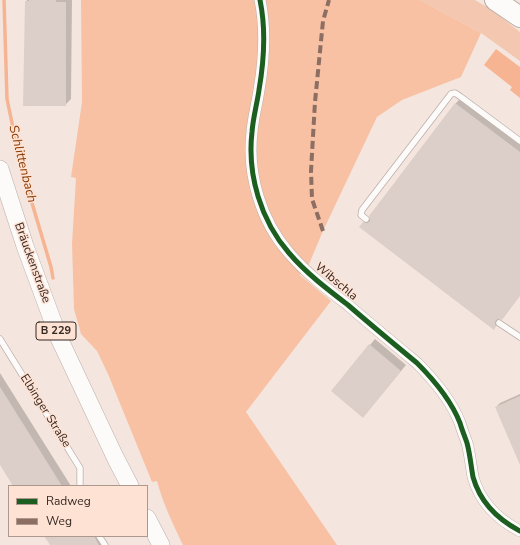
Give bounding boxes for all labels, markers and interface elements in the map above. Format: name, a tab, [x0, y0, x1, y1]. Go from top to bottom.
water label: Schlittenbach	[5, 124, 39, 204]
street label: Bräuckenstraße	[11, 221, 53, 305]
street label: Wibschla	[312, 260, 360, 304]
road number: B 229	[36, 322, 76, 340]
street label: Elbinger Straße	[17, 372, 73, 450]
legend	[8, 485, 148, 537]
text: Radweg	[46, 493, 91, 509]
text: Weg	[46, 513, 72, 529]

